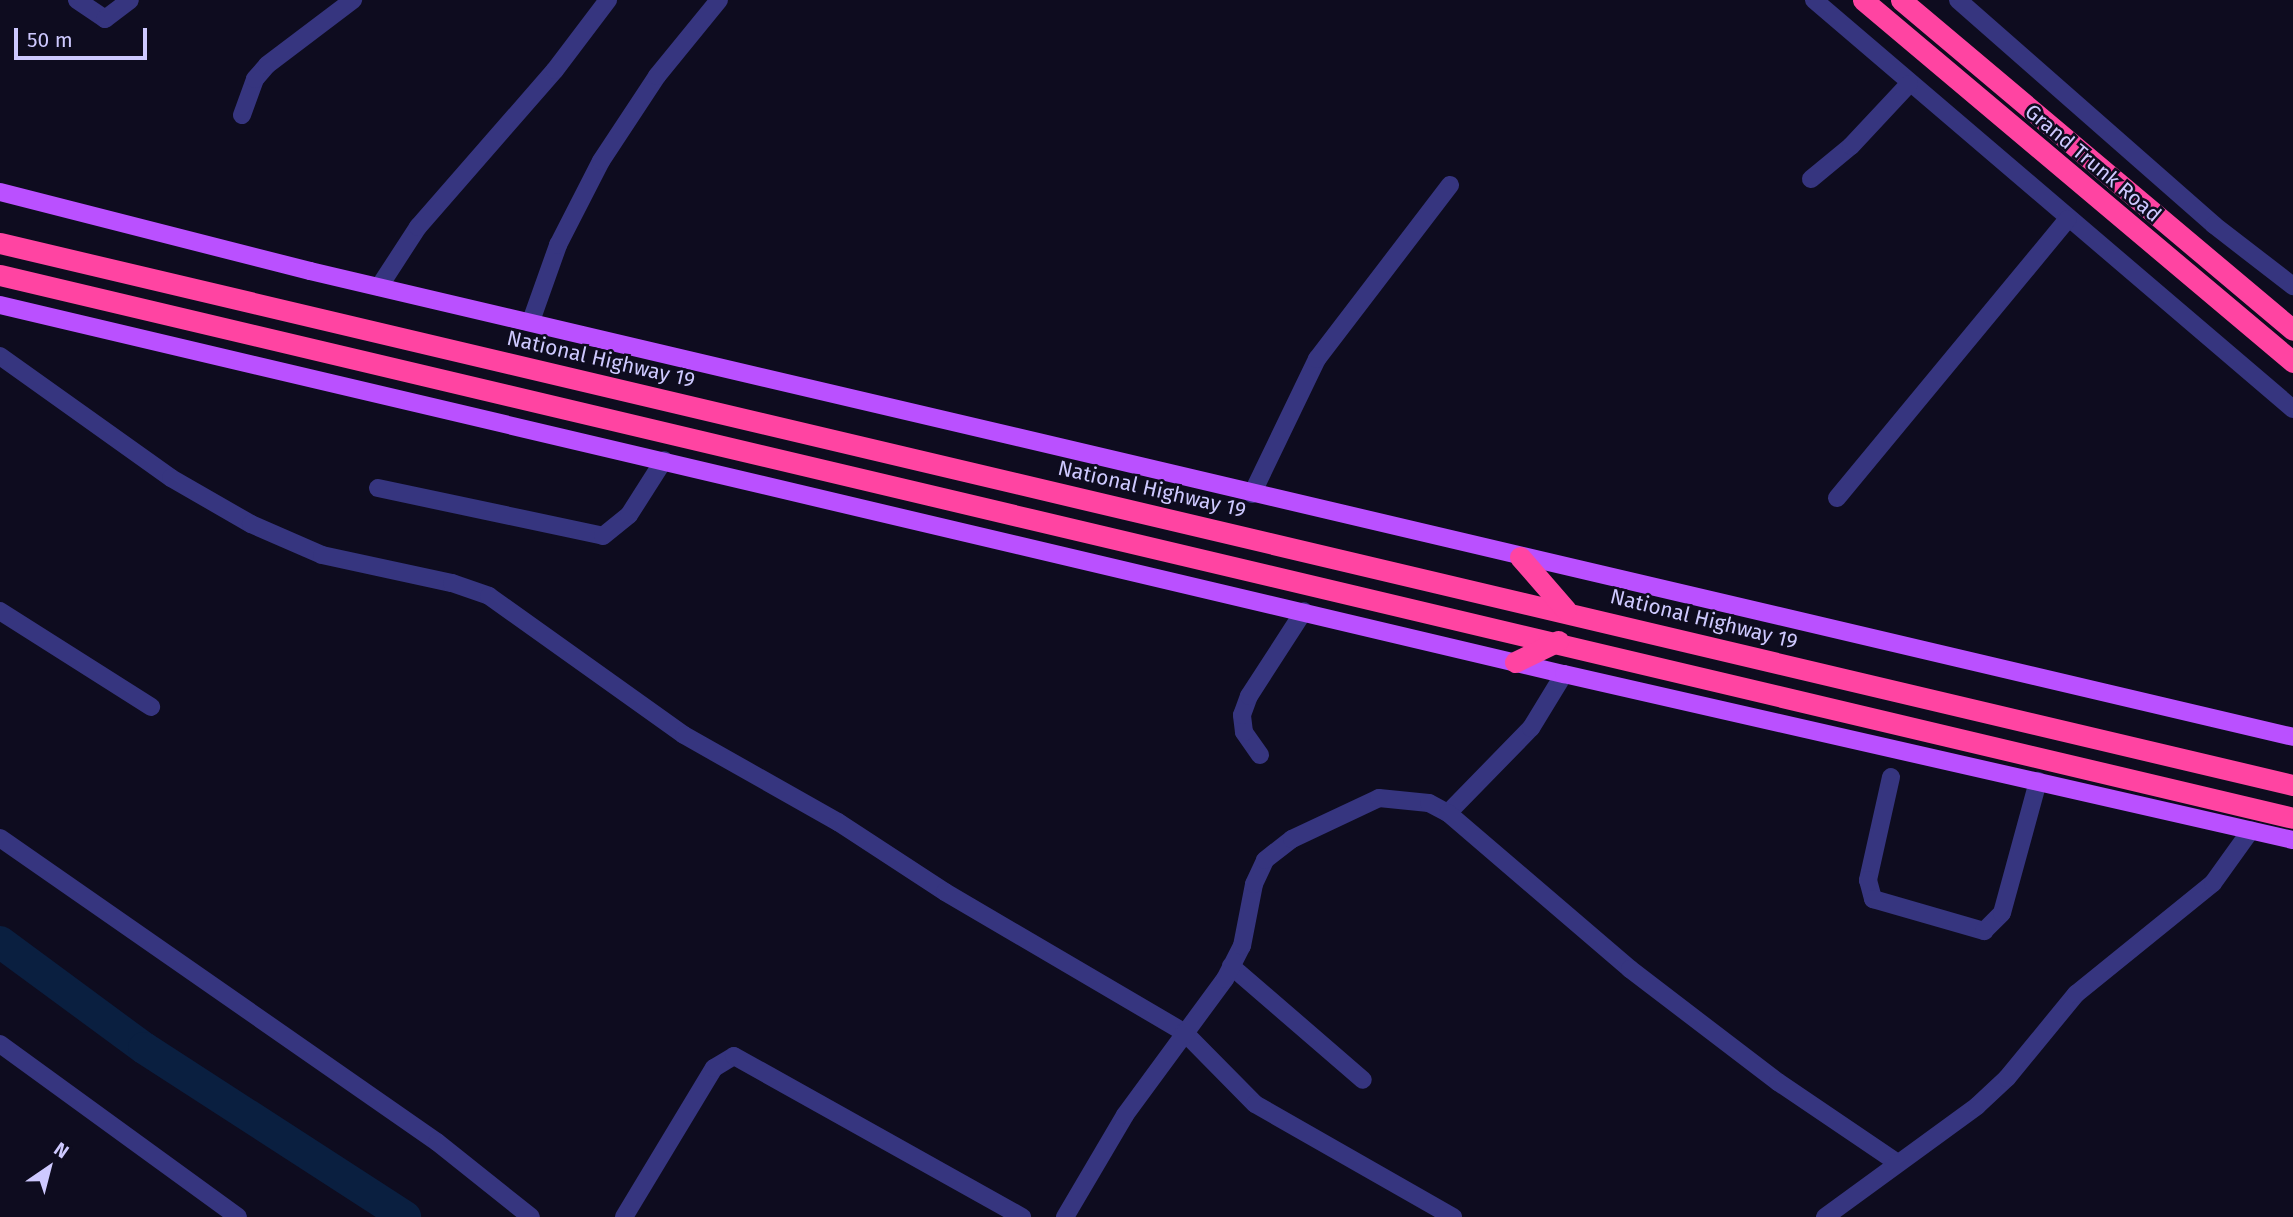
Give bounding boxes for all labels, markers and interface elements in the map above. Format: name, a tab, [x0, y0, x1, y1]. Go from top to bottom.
scale bar	[18, 14, 150, 58]
text: 50 m	[27, 27, 73, 53]
street label: Grand Trunk Road	[2020, 99, 2166, 227]
street label: National Highway 19	[505, 325, 697, 393]
street label: National Highway 19	[1056, 455, 1248, 523]
street label: National Highway 19	[1608, 584, 1800, 654]
north arrow	[14, 1133, 84, 1203]
text: N	[50, 1137, 73, 1163]

